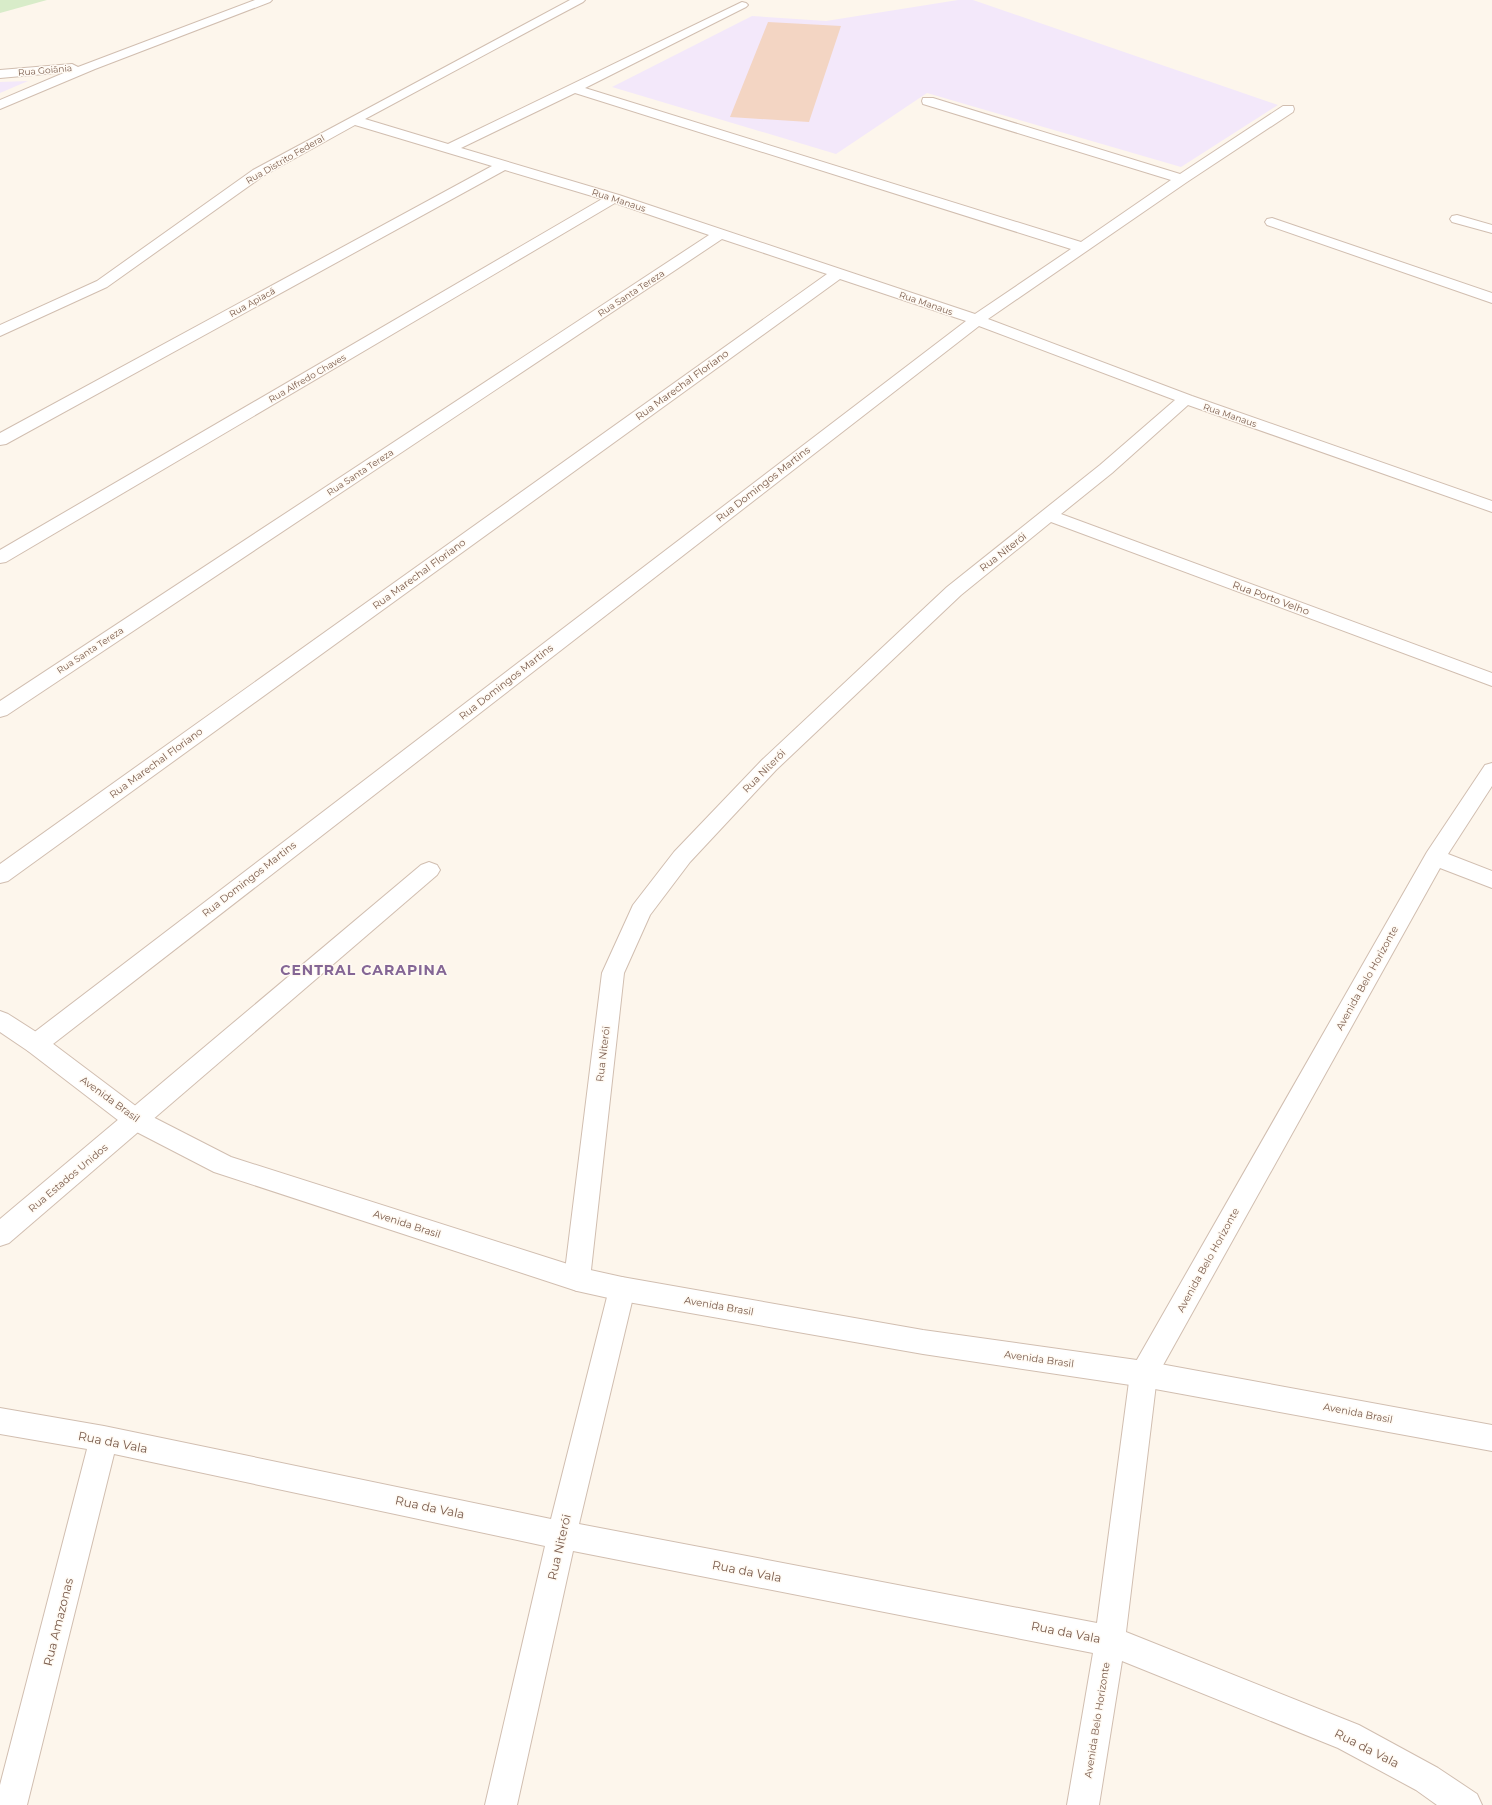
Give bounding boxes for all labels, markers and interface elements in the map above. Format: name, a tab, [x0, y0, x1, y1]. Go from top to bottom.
street label: Rua Goiânia	[17, 62, 73, 78]
street label: Rua Distrito Federal	[244, 132, 326, 186]
street label: Rua Manaus	[591, 186, 648, 214]
street label: Rua Santa Tereza	[596, 267, 666, 319]
street label: Rua Apiacá	[227, 285, 277, 319]
street label: Rua Manaus	[898, 289, 955, 318]
street label: Rua Marechal Floriano	[633, 347, 731, 423]
street label: Rua Alfredo Chaves	[266, 351, 348, 405]
street label: Rua Manaus	[1202, 401, 1259, 430]
street label: Rua Domingos Martins	[713, 443, 813, 525]
street label: Rua Santa Tereza	[325, 446, 395, 498]
street label: Rua Niterói	[977, 530, 1029, 574]
street label: Rua Marechal Floriano	[370, 536, 468, 612]
street label: Rua Porto Velho	[1231, 578, 1311, 618]
street label: Rua Santa Tereza	[55, 624, 125, 676]
street label: Rua Domingos Martins	[456, 641, 556, 723]
street label: Rua Marechal Floriano	[107, 725, 205, 801]
street label: Rua Niterói	[740, 747, 788, 795]
street label: Rua Domingos Martins	[199, 838, 299, 920]
street label: Avenida Belo Horizonte	[1333, 924, 1401, 1032]
district label: CENTRAL CARAPINA	[280, 961, 448, 979]
street label: Rua Niterói	[593, 1025, 613, 1083]
street label: Avenida Brasil	[78, 1073, 142, 1125]
street label: Rua Estados Unidos	[26, 1141, 110, 1215]
street label: Avenida Belo Horizonte	[1174, 1206, 1242, 1314]
street label: Avenida Brasil	[372, 1207, 442, 1241]
street label: Avenida Brasil	[683, 1293, 755, 1319]
street label: Avenida Brasil	[1003, 1348, 1075, 1370]
street label: Avenida Brasil	[1322, 1400, 1394, 1426]
street label: Rua da Vala	[77, 1428, 149, 1456]
street label: Rua da Vala	[394, 1492, 466, 1522]
street label: Rua Niterói	[544, 1513, 574, 1581]
street label: Rua da Vala	[711, 1557, 783, 1585]
street label: Rua Amazonas	[40, 1576, 76, 1667]
street label: Rua da Vala	[1030, 1618, 1102, 1646]
street label: Avenida Belo Horizonte	[1081, 1661, 1113, 1779]
street label: Rua da Vala	[1332, 1725, 1402, 1771]

